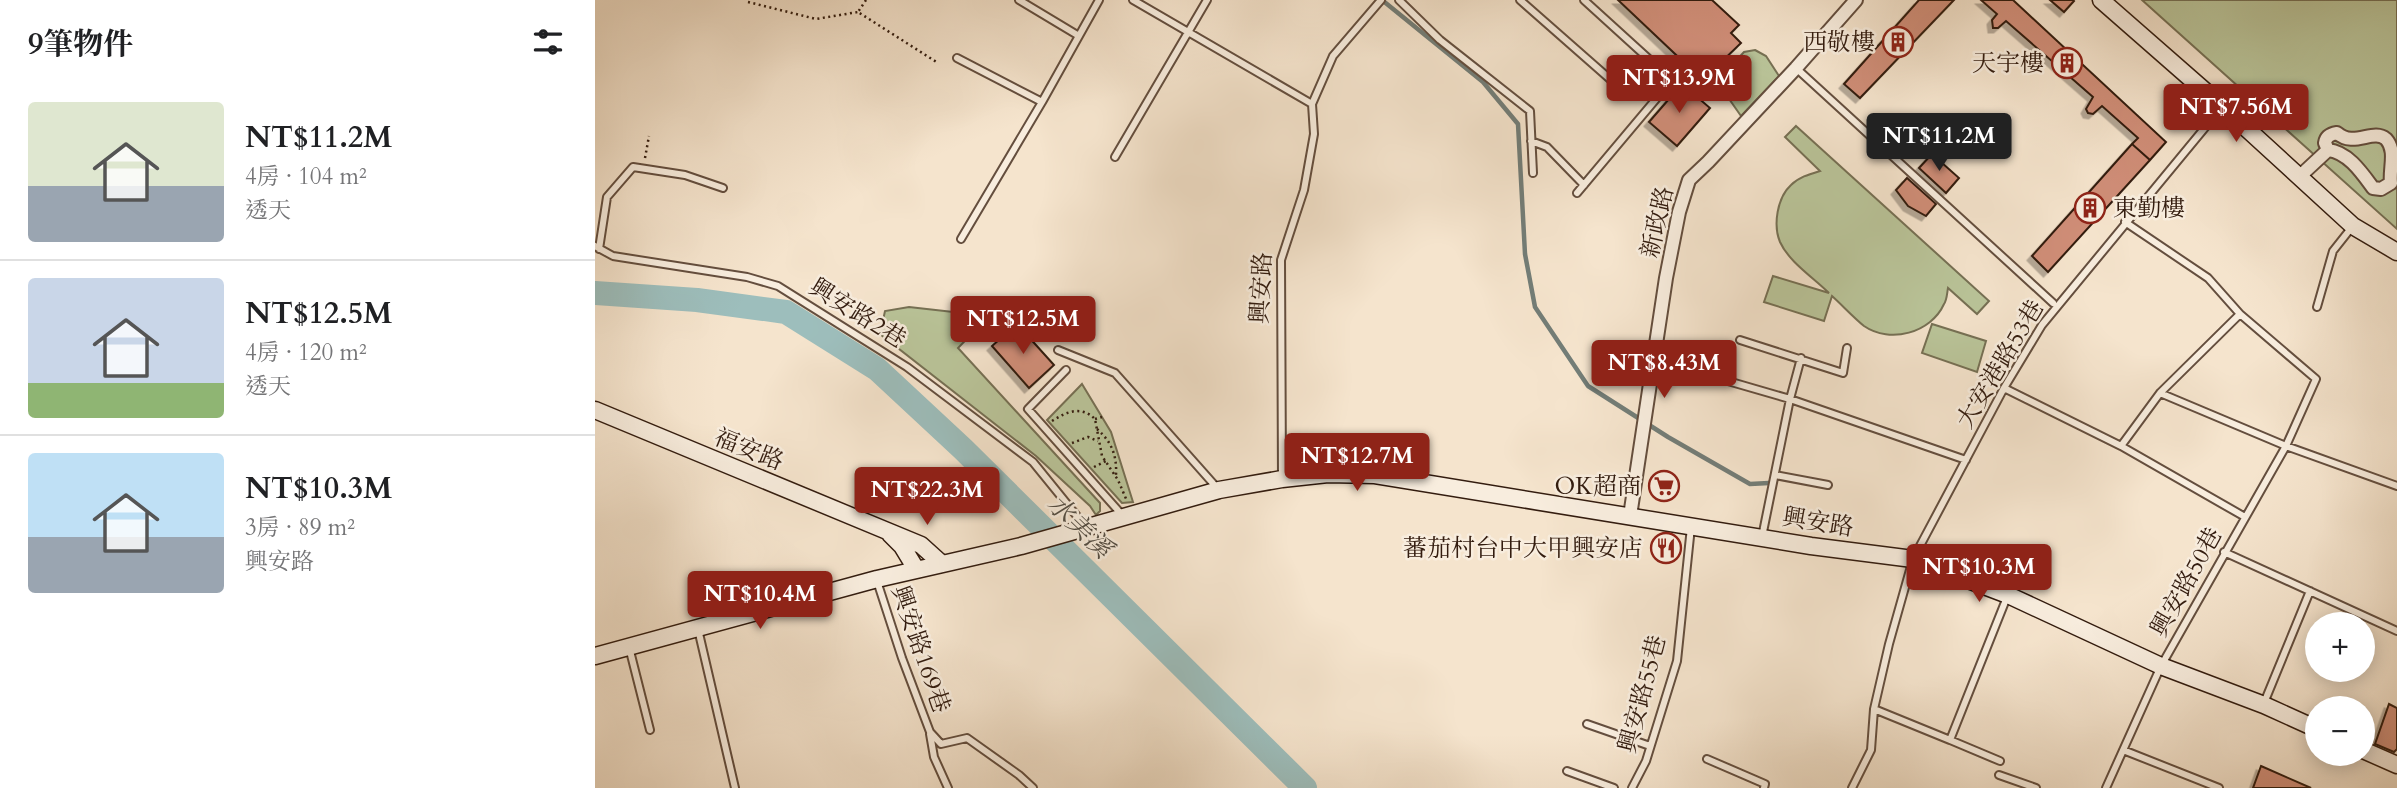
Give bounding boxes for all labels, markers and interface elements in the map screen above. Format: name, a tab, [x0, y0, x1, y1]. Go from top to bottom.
icon: filters	[529, 23, 567, 61]
text: 9筆物件	[28, 24, 133, 65]
building icon: 西敬樓	[1881, 25, 1915, 59]
place label: 西敬樓	[1803, 26, 1875, 59]
building icon: 天宇樓	[2050, 46, 2084, 80]
place label: 天宇樓	[1972, 47, 2044, 80]
pin: NT$13.9M	[1607, 55, 1751, 115]
text: NT$13.9M	[1623, 62, 1735, 93]
pin: NT$7.56M	[2164, 85, 2308, 144]
text: NT$7.56M	[2180, 91, 2292, 122]
pin: NT$11.2M	[1867, 114, 2011, 173]
text: NT$11.2M	[245, 117, 392, 158]
text: NT$11.2M	[1883, 120, 1995, 151]
icon: home	[84, 130, 168, 214]
text: 4房 · 104 m²	[245, 161, 367, 192]
street label: 新政路	[1633, 183, 1682, 261]
building icon: 東勤樓	[2073, 191, 2107, 225]
place label: 東勤樓	[2113, 192, 2185, 225]
text: 透天	[245, 195, 291, 226]
street label: 興安路	[1243, 251, 1280, 325]
street label: 興安路2巷	[803, 271, 912, 356]
text: NT$12.5M	[245, 293, 392, 334]
street label: 大安港路53巷	[1949, 294, 2052, 435]
pin: NT$12.5M	[951, 296, 1095, 356]
text: NT$12.5M	[967, 303, 1079, 334]
icon: home	[84, 306, 168, 390]
text: 4房 · 120 m²	[245, 337, 367, 368]
pin: NT$8.43M	[1592, 340, 1736, 400]
text: NT$8.43M	[1608, 347, 1720, 378]
text: 透天	[245, 371, 291, 402]
street label: 福安路	[709, 421, 788, 478]
pin: NT$12.7M	[1285, 434, 1429, 493]
text: NT$12.7M	[1301, 440, 1413, 471]
text: NT$10.3M	[245, 468, 392, 509]
pin: NT$22.3M	[855, 468, 999, 527]
supermarket icon: OK超商	[1647, 469, 1681, 503]
place label: OK超商	[1554, 470, 1641, 503]
text: NT$22.3M	[871, 474, 983, 505]
icon: home	[84, 481, 168, 565]
water label: 水美溪	[1039, 487, 1122, 568]
street label: 興安路	[1780, 501, 1856, 544]
text: 3房 · 89 m²	[245, 512, 355, 543]
street label: 興安路50巷	[2143, 522, 2230, 643]
restaurant icon: 蕃茄村台中大甲興安店	[1649, 531, 1683, 565]
place label: 蕃茄村台中大甲興安店	[1403, 532, 1643, 565]
pin: NT$10.3M	[1907, 544, 2051, 604]
text: 興安路	[245, 546, 314, 577]
text: NT$10.3M	[1923, 551, 2035, 582]
pin: NT$10.4M	[688, 572, 832, 631]
text: NT$10.4M	[704, 578, 816, 609]
street label: 興安路169巷	[883, 581, 958, 717]
map controls	[2305, 612, 2375, 766]
button: +	[2305, 612, 2375, 682]
street label: 興安路55巷	[1611, 632, 1674, 757]
button: −	[2305, 696, 2375, 766]

